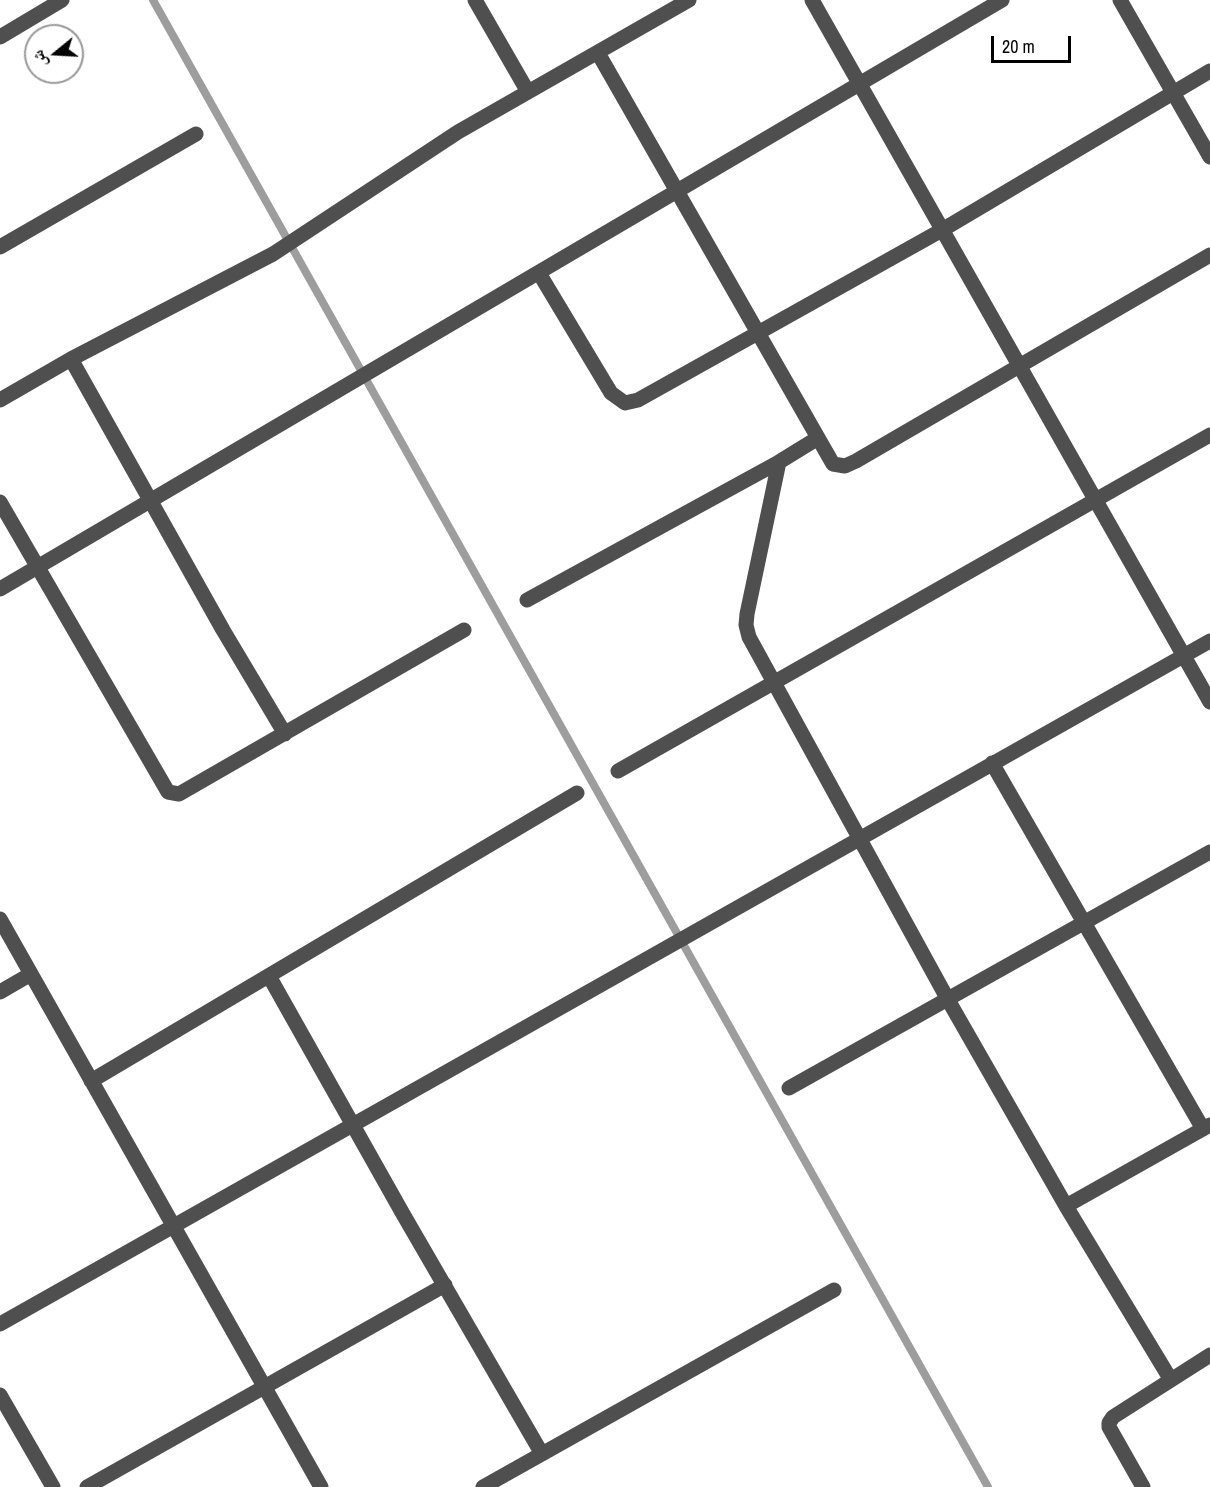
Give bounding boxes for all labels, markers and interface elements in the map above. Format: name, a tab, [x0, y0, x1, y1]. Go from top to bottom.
north arrow	[24, 24, 84, 84]
scale bar	[994, 24, 1074, 62]
text: 20 m	[1002, 34, 1035, 59]
text: ش	[26, 47, 52, 70]

